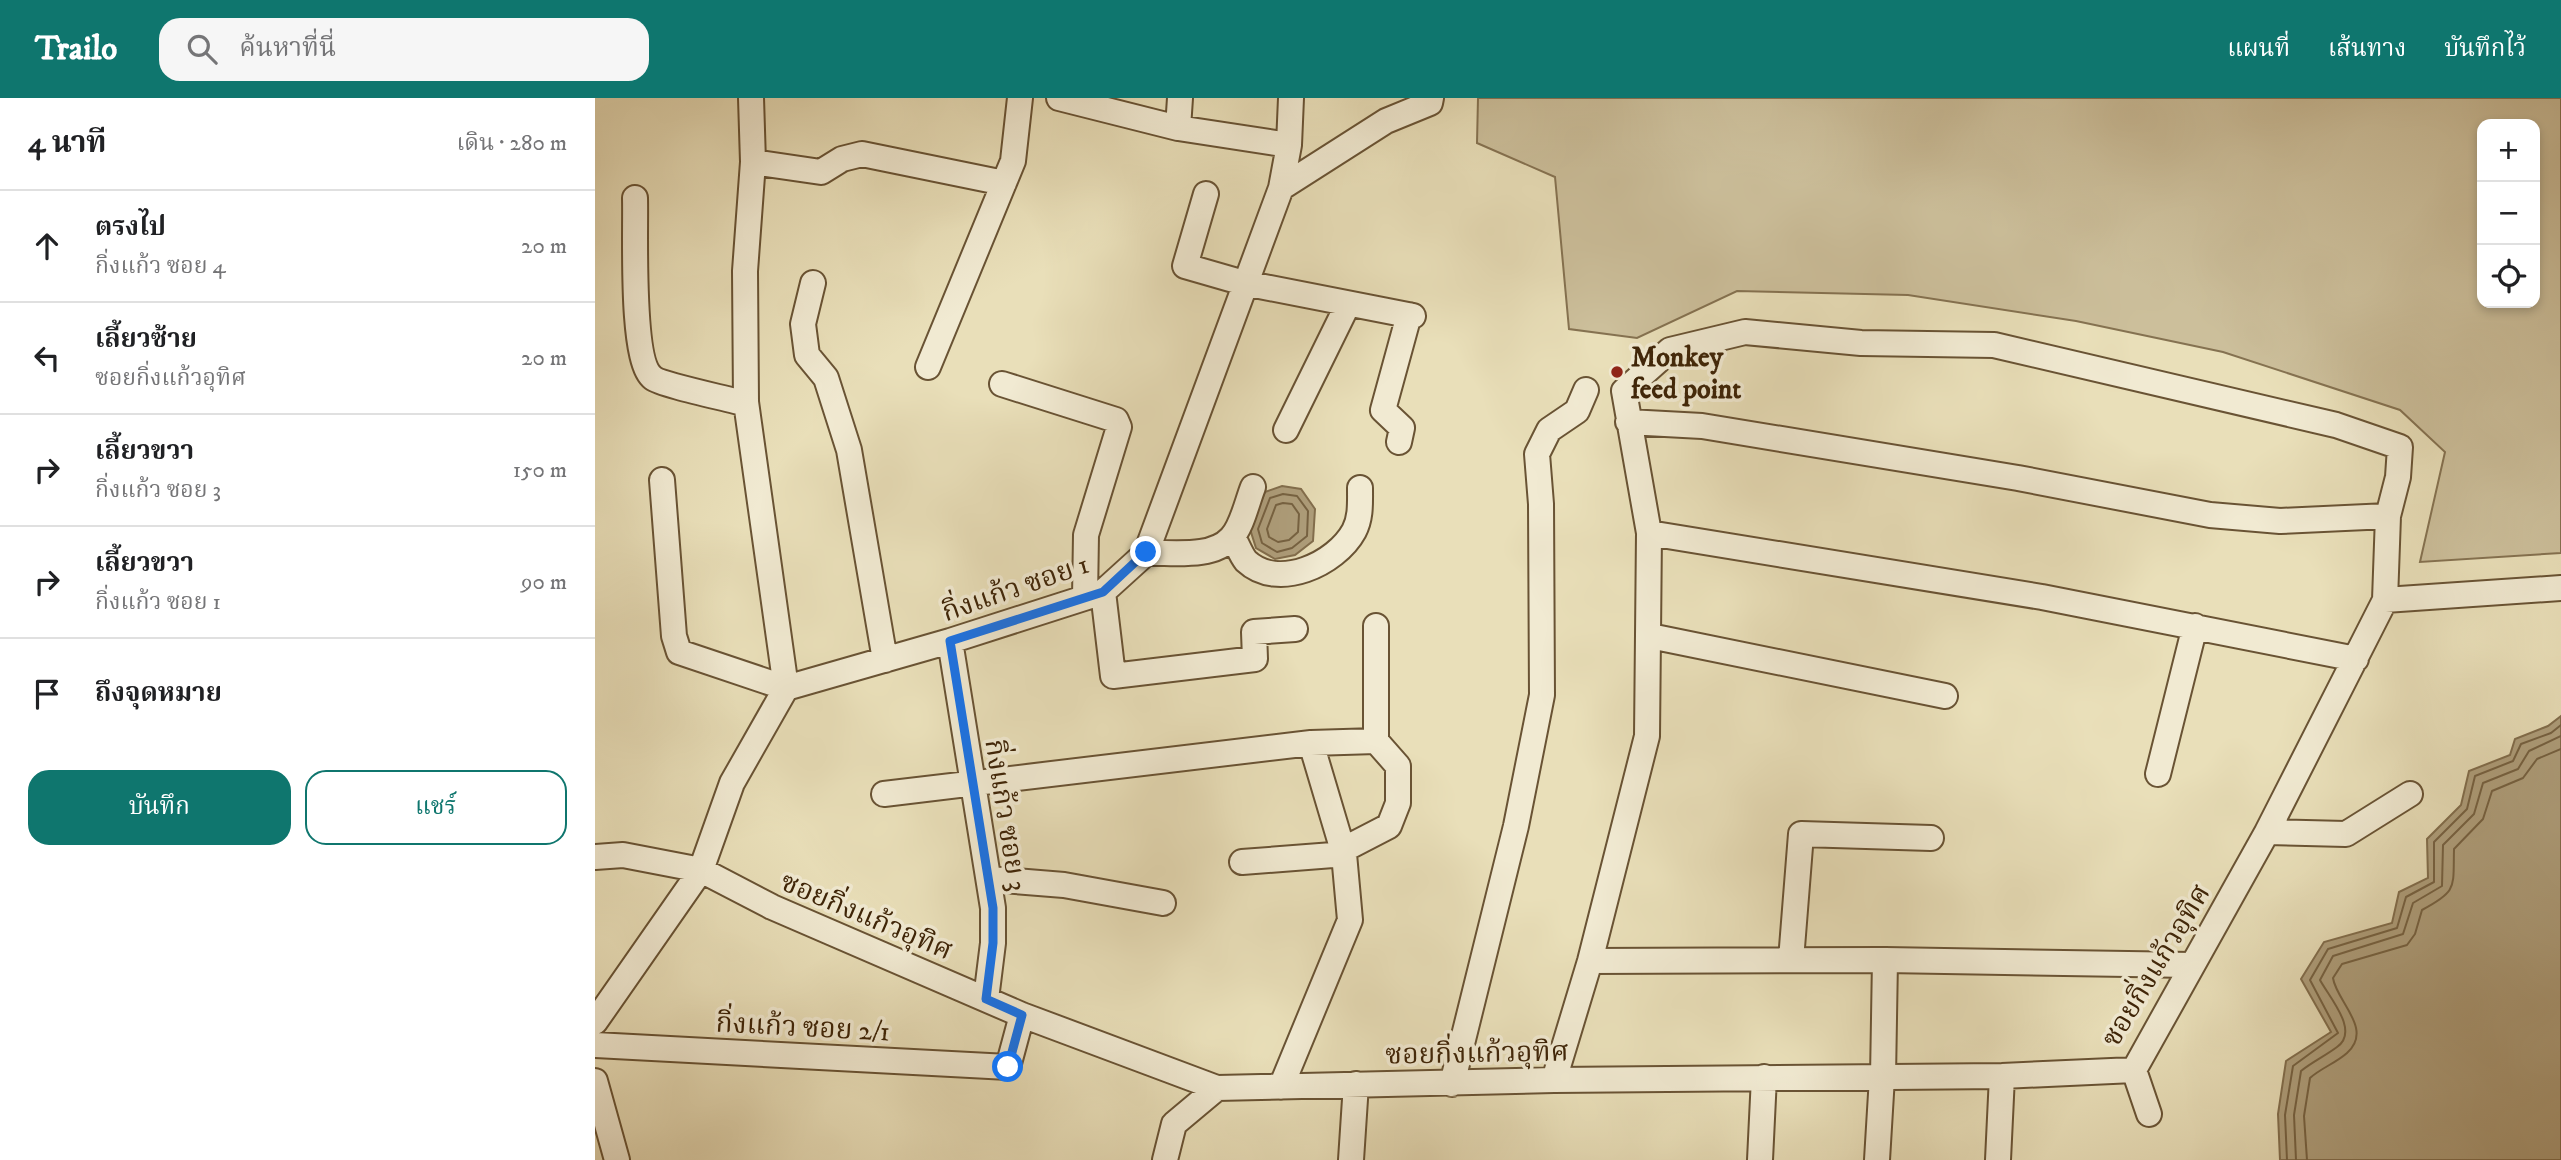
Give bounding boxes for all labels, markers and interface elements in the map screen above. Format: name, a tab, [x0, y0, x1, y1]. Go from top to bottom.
search box	[159, 18, 649, 81]
text: Trailo	[35, 29, 117, 70]
icon: search	[183, 30, 221, 68]
text: ค้นหาที่นี่	[239, 32, 336, 65]
text: แผนที่	[2227, 34, 2290, 64]
text: เส้นทาง	[2328, 34, 2406, 64]
text: บันทึกไว้	[2444, 34, 2526, 64]
map controls	[2477, 119, 2540, 308]
button: +	[2477, 119, 2540, 182]
text: 4 นาที	[28, 125, 107, 162]
text: เดิน · 280 m	[456, 129, 567, 158]
button: −	[2477, 182, 2540, 245]
text: ตรงไป	[95, 211, 166, 244]
icon: ahead	[28, 227, 66, 265]
text: 20 m	[521, 232, 567, 261]
button: locate	[2477, 245, 2540, 308]
text: กิ่งแก้ว ซอย 4	[95, 252, 226, 281]
text: เลี้ยวซ้าย	[95, 323, 197, 356]
icon: left	[28, 339, 66, 377]
place label: Monkey feed point	[1630, 340, 1741, 407]
text: 20 m	[521, 344, 567, 373]
text: ซอยกิ่งแก้วอุทิศ	[95, 364, 246, 393]
marker: Monkey feed point	[1609, 364, 1625, 380]
text: เลี้ยวขวา	[95, 435, 194, 468]
icon: right	[28, 451, 66, 489]
text: 150 m	[513, 456, 567, 485]
text: กิ่งแก้ว ซอย 3	[95, 476, 221, 505]
route end	[1130, 536, 1161, 567]
street label: กิ่งแก้ว ซอย 1	[936, 544, 1094, 630]
text: เลี้ยวขวา	[95, 547, 194, 580]
icon: right	[28, 563, 66, 601]
text: 90 m	[521, 568, 567, 597]
text: กิ่งแก้ว ซอย 1	[95, 588, 221, 617]
icon: arrive	[28, 675, 66, 713]
text: ถึงจุดหมาย	[95, 677, 222, 710]
street label: กิ่งแก้ว ซอย 3	[976, 736, 1038, 894]
button: บันทึก	[28, 770, 291, 845]
button: แชร์	[305, 770, 567, 845]
street label: ซอยกิ่งแก้วอุทิศ	[775, 861, 959, 968]
street label: ซอยกิ่งแก้วอุทิศ	[2091, 876, 2219, 1053]
street label: กิ่งแก้ว ซอย 2/1	[715, 1002, 891, 1050]
street label: ซอยกิ่งแก้วอุทิศ	[1385, 1031, 1569, 1073]
route start	[992, 1051, 1023, 1082]

